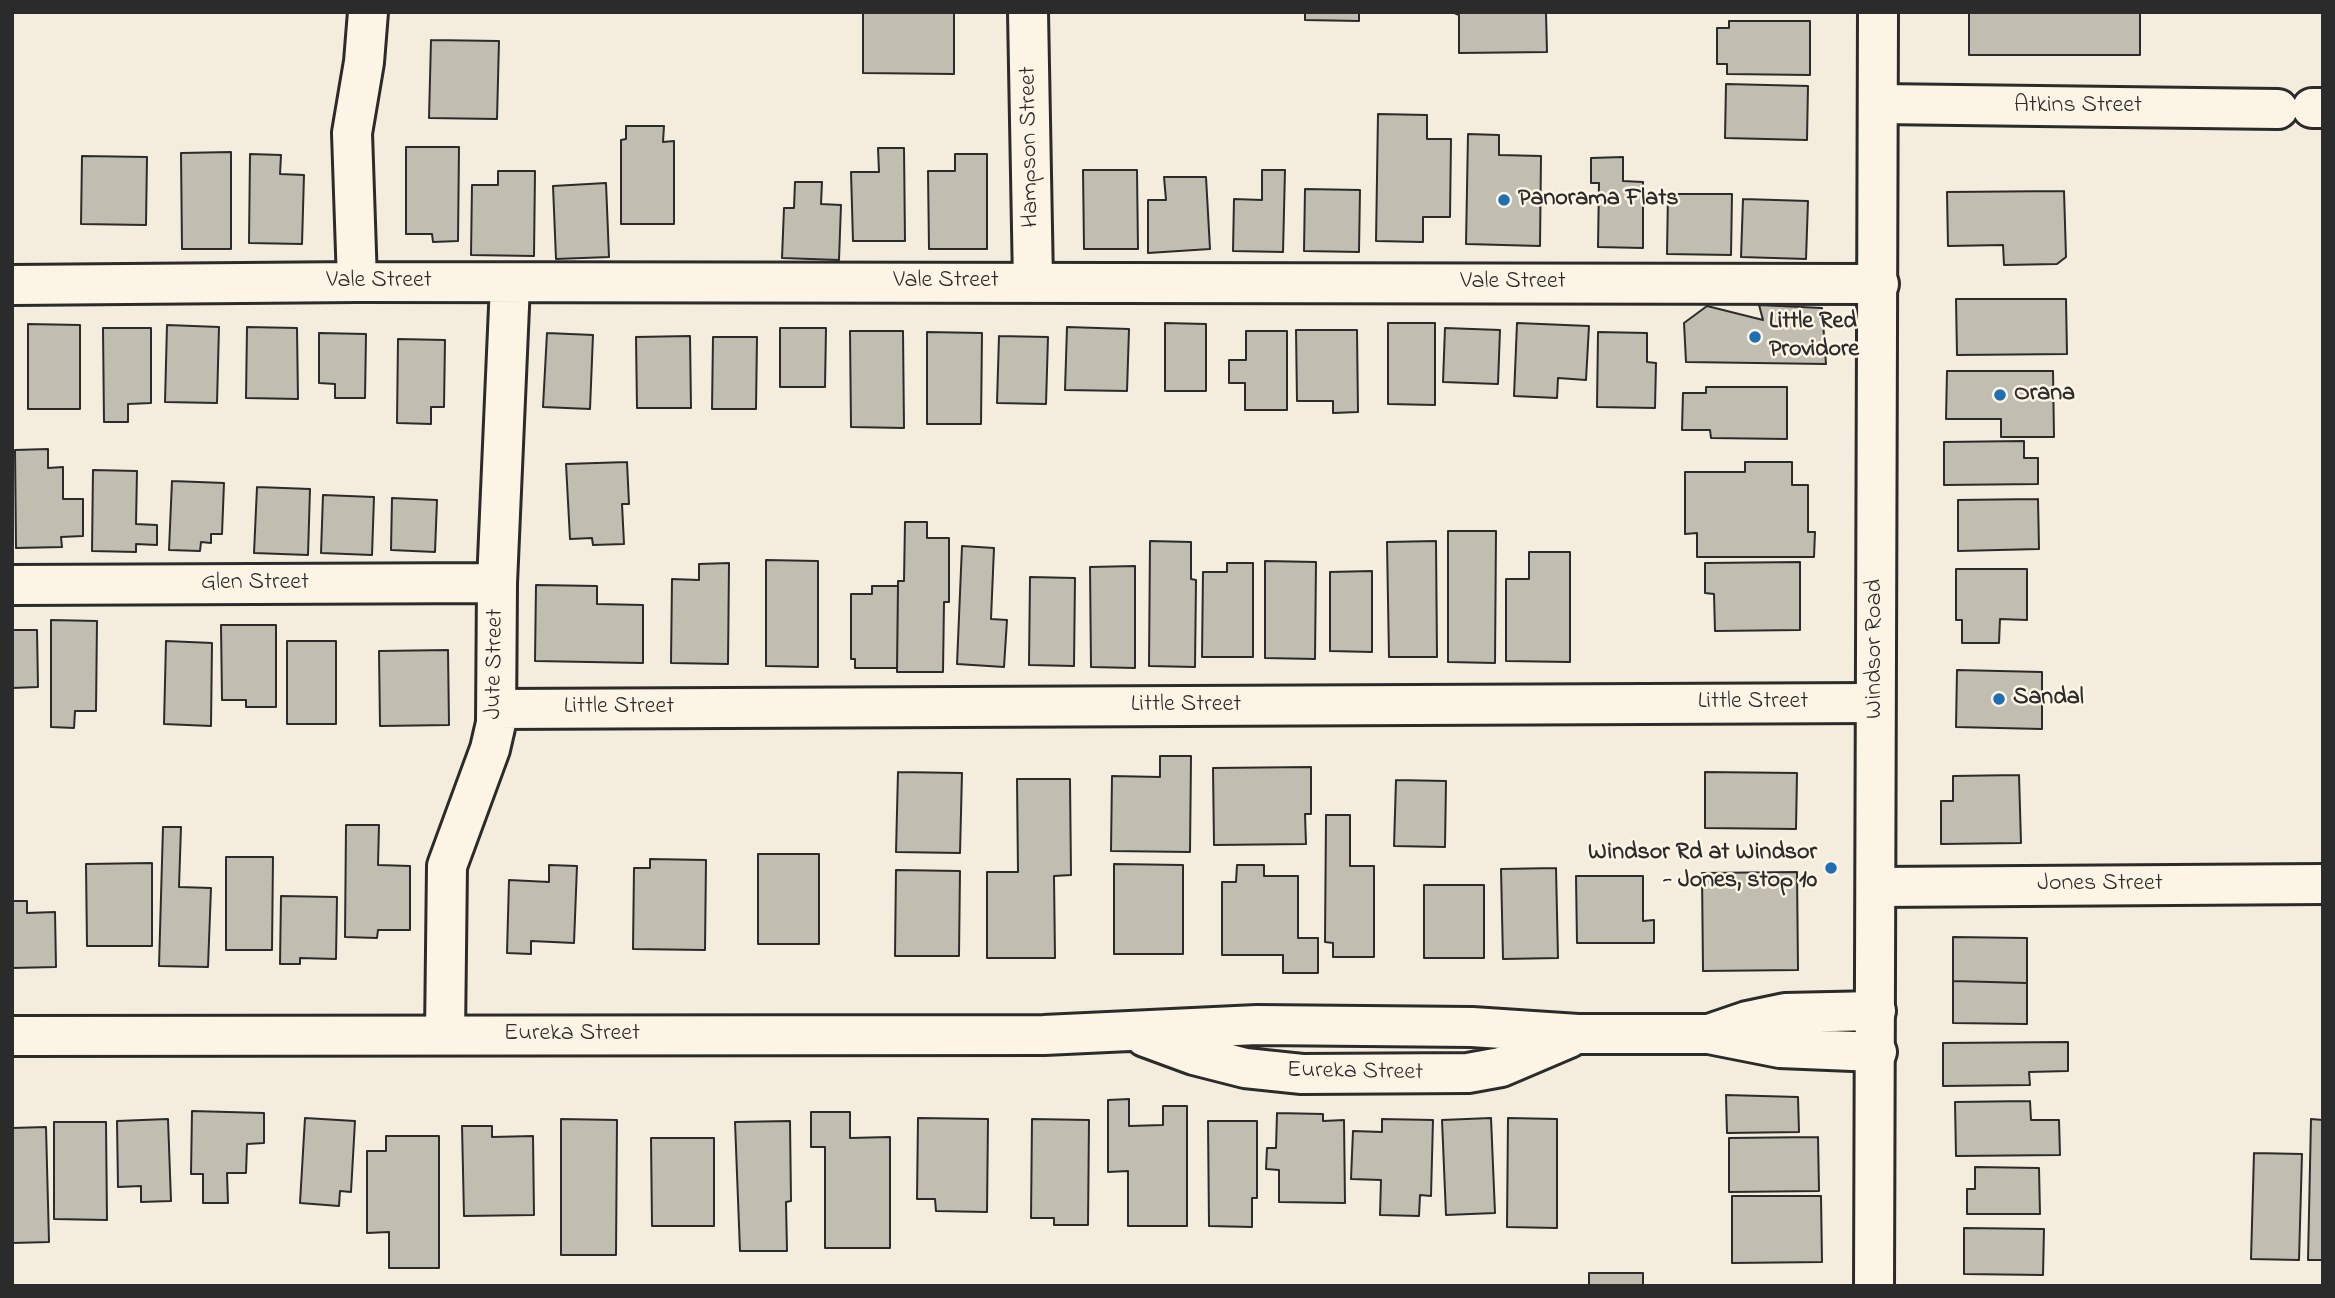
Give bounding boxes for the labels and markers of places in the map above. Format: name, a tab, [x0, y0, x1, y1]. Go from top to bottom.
place label: Panorama Flats	[1518, 186, 1679, 214]
marker: Panorama Flats	[1496, 192, 1512, 208]
place label: Little Red Providore	[1769, 309, 1859, 365]
marker: Little Red Providore	[1747, 329, 1763, 345]
place label: Orana	[2014, 381, 2075, 409]
marker: Orana	[1992, 387, 2008, 403]
place label: Sandal	[2013, 685, 2084, 713]
marker: Sandal	[1991, 691, 2007, 707]
place label: Windsor Rd at Windsor - Jones, stop 10	[1588, 840, 1817, 896]
marker: Windsor Rd at Windsor - Jones, stop 10	[1823, 860, 1839, 876]

